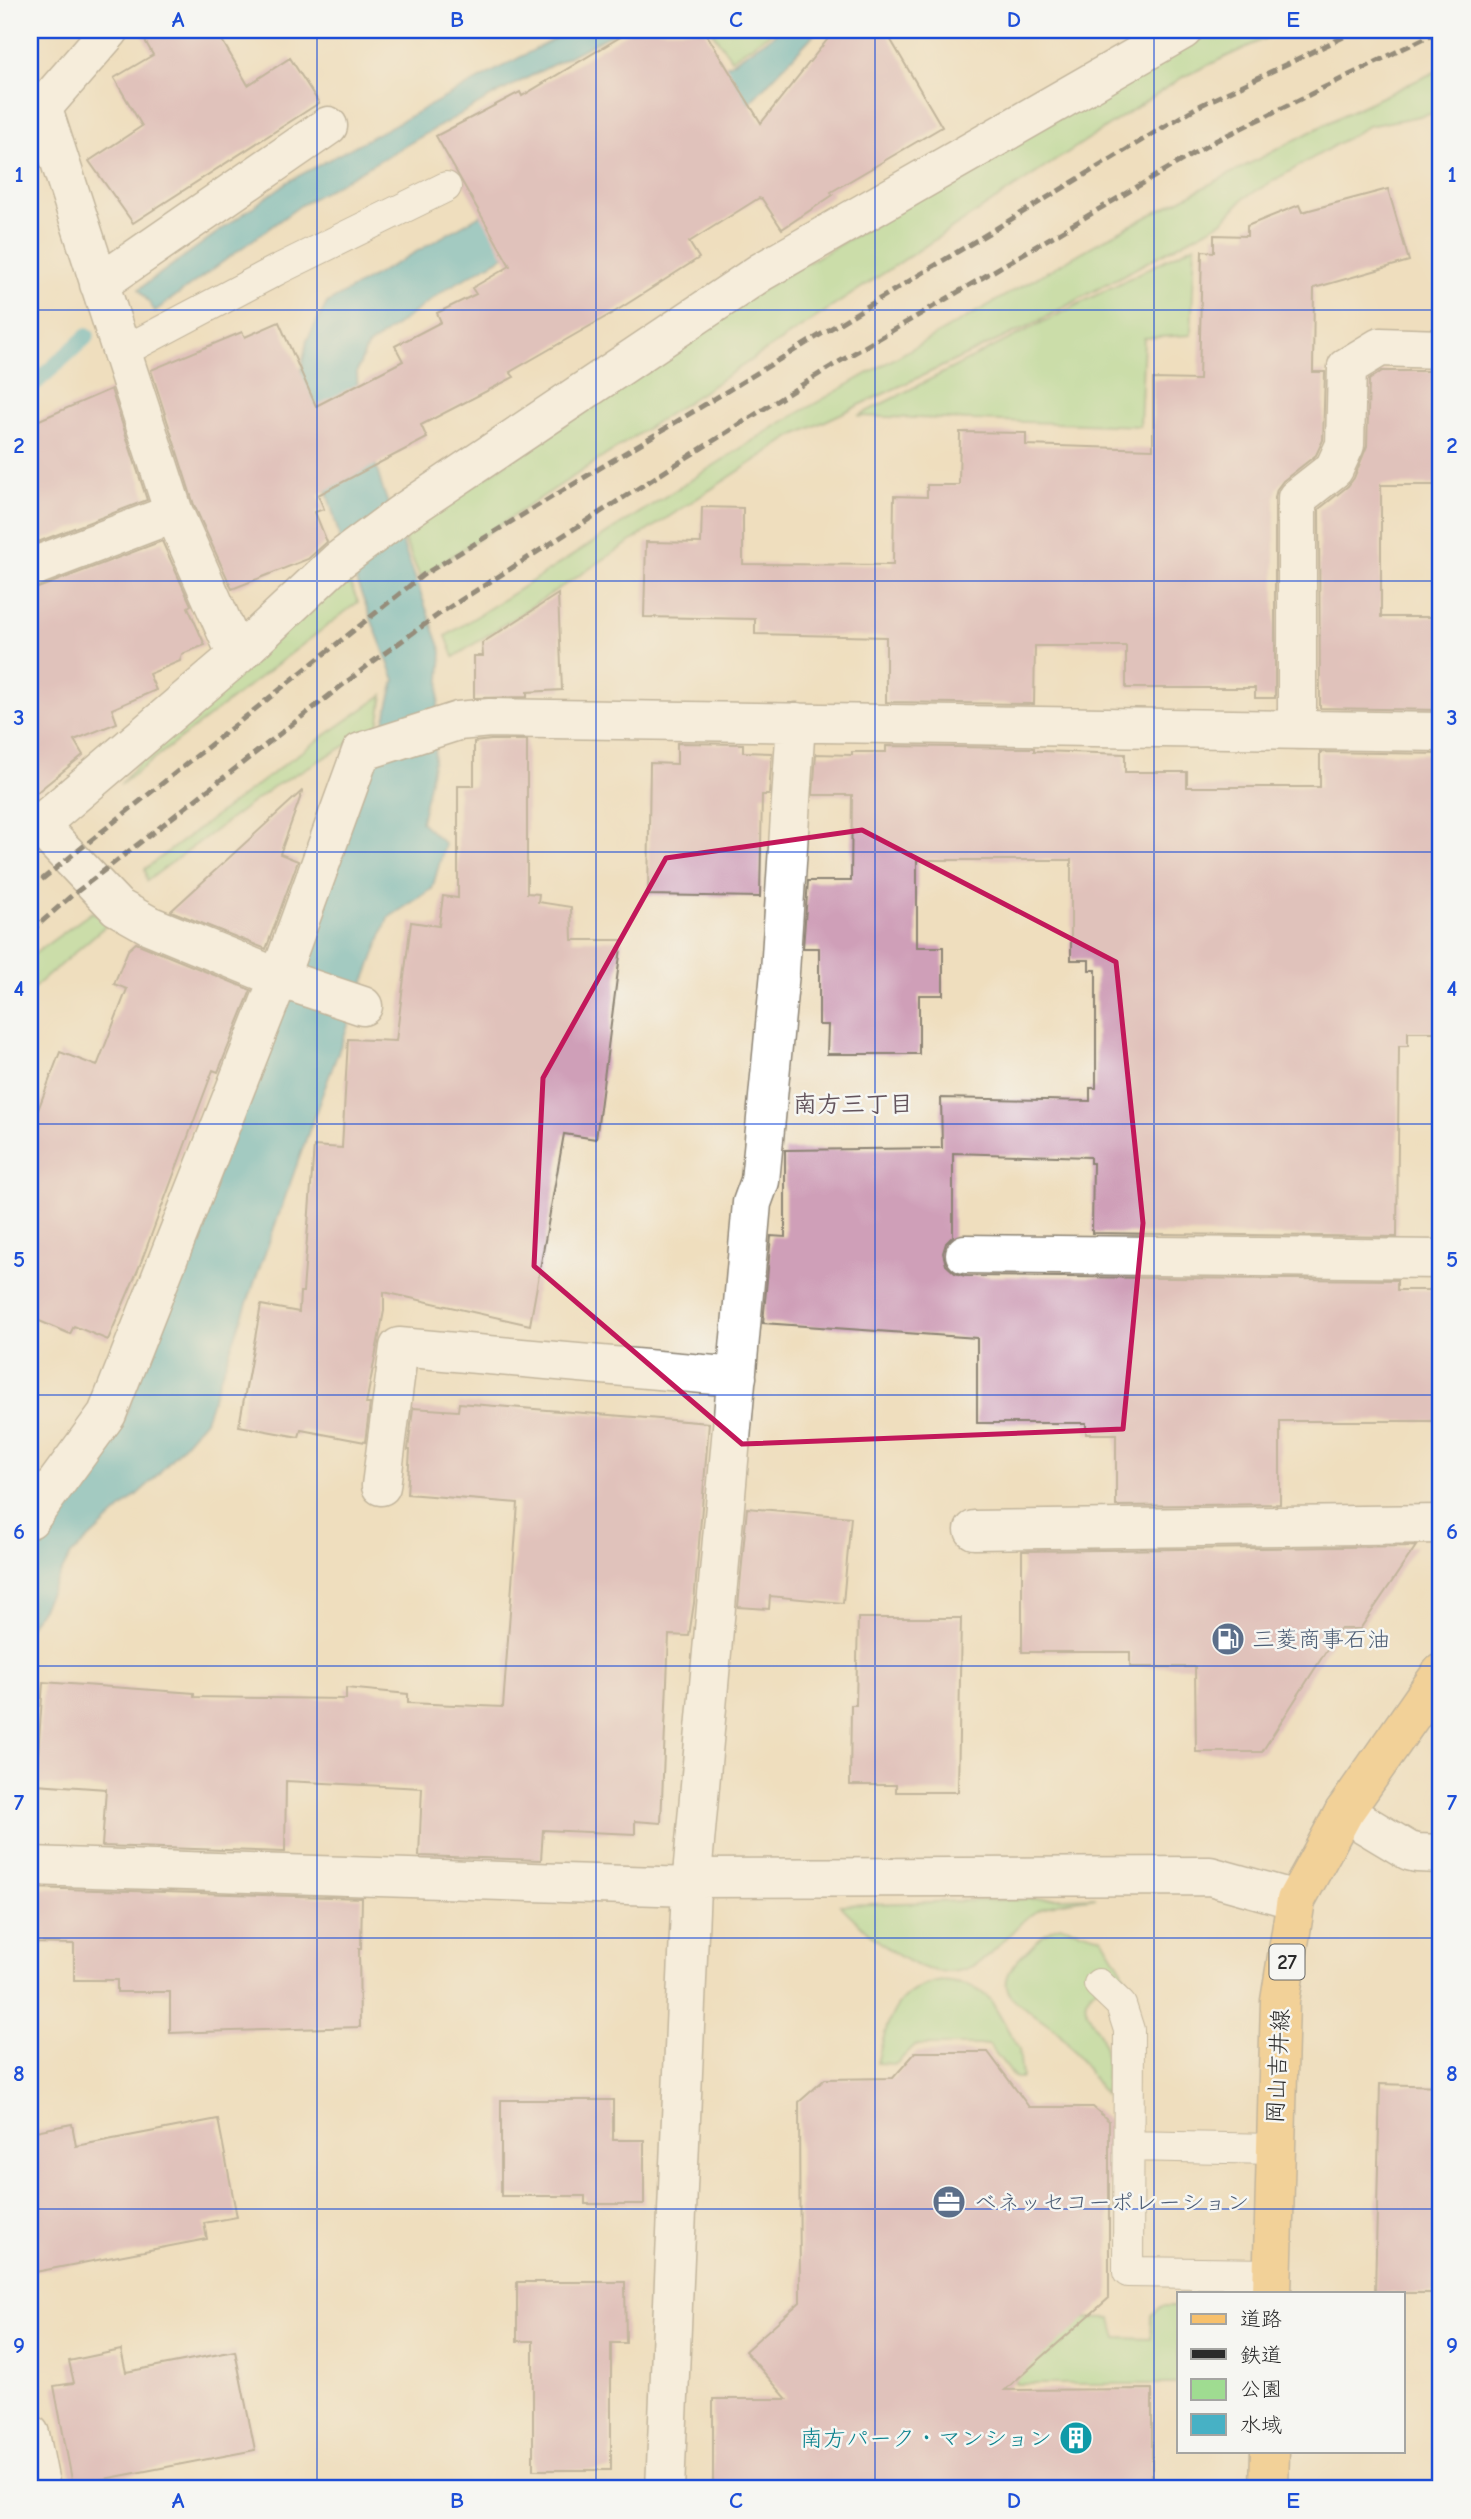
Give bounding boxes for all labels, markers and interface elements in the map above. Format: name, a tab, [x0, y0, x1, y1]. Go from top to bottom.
text: A	[172, 6, 185, 33]
text: B	[450, 6, 464, 33]
text: C	[729, 6, 743, 33]
text: D	[1007, 6, 1021, 33]
text: E	[1286, 6, 1300, 33]
text: 1	[14, 161, 24, 188]
text: 1	[1447, 161, 1457, 188]
text: 2	[13, 432, 25, 459]
text: 2	[1446, 432, 1458, 459]
text: 3	[13, 704, 25, 731]
text: 3	[1446, 704, 1458, 731]
text: 4	[14, 975, 25, 1002]
text: 4	[1447, 975, 1458, 1002]
district label: 南方三丁目	[793, 1090, 913, 1118]
text: 5	[13, 1246, 25, 1273]
text: 5	[1446, 1246, 1458, 1273]
text: 6	[13, 1518, 25, 1545]
text: 6	[1446, 1518, 1458, 1545]
fuel station icon: 三菱商事石油	[1209, 1620, 1247, 1658]
place label: 三菱商事石油	[1252, 1626, 1390, 1653]
text: 7	[14, 1789, 25, 1816]
text: 7	[1447, 1789, 1458, 1816]
road number: 27	[1270, 1944, 1304, 1980]
street label: 岡山吉井線	[1262, 2008, 1294, 2124]
text: 8	[13, 2060, 25, 2087]
text: 8	[1446, 2060, 1458, 2087]
office icon: ベネッセコーポレーション	[930, 2183, 968, 2221]
place label: ベネッセコーポレーション	[974, 2189, 1250, 2216]
legend	[1177, 2292, 1404, 2452]
text: 道路	[1240, 2307, 1282, 2331]
text: 9	[13, 2332, 25, 2359]
text: 9	[1446, 2332, 1458, 2359]
text: 鉄道	[1240, 2343, 1282, 2367]
text: 公園	[1240, 2377, 1282, 2401]
text: 水域	[1240, 2413, 1282, 2437]
building icon: 南方パーク・マンション	[1057, 2419, 1095, 2457]
place label: 南方パーク・マンション	[800, 2425, 1052, 2452]
text: A	[172, 2487, 185, 2514]
text: B	[450, 2487, 464, 2514]
text: C	[729, 2487, 743, 2514]
text: D	[1007, 2487, 1021, 2514]
text: E	[1286, 2487, 1300, 2514]

